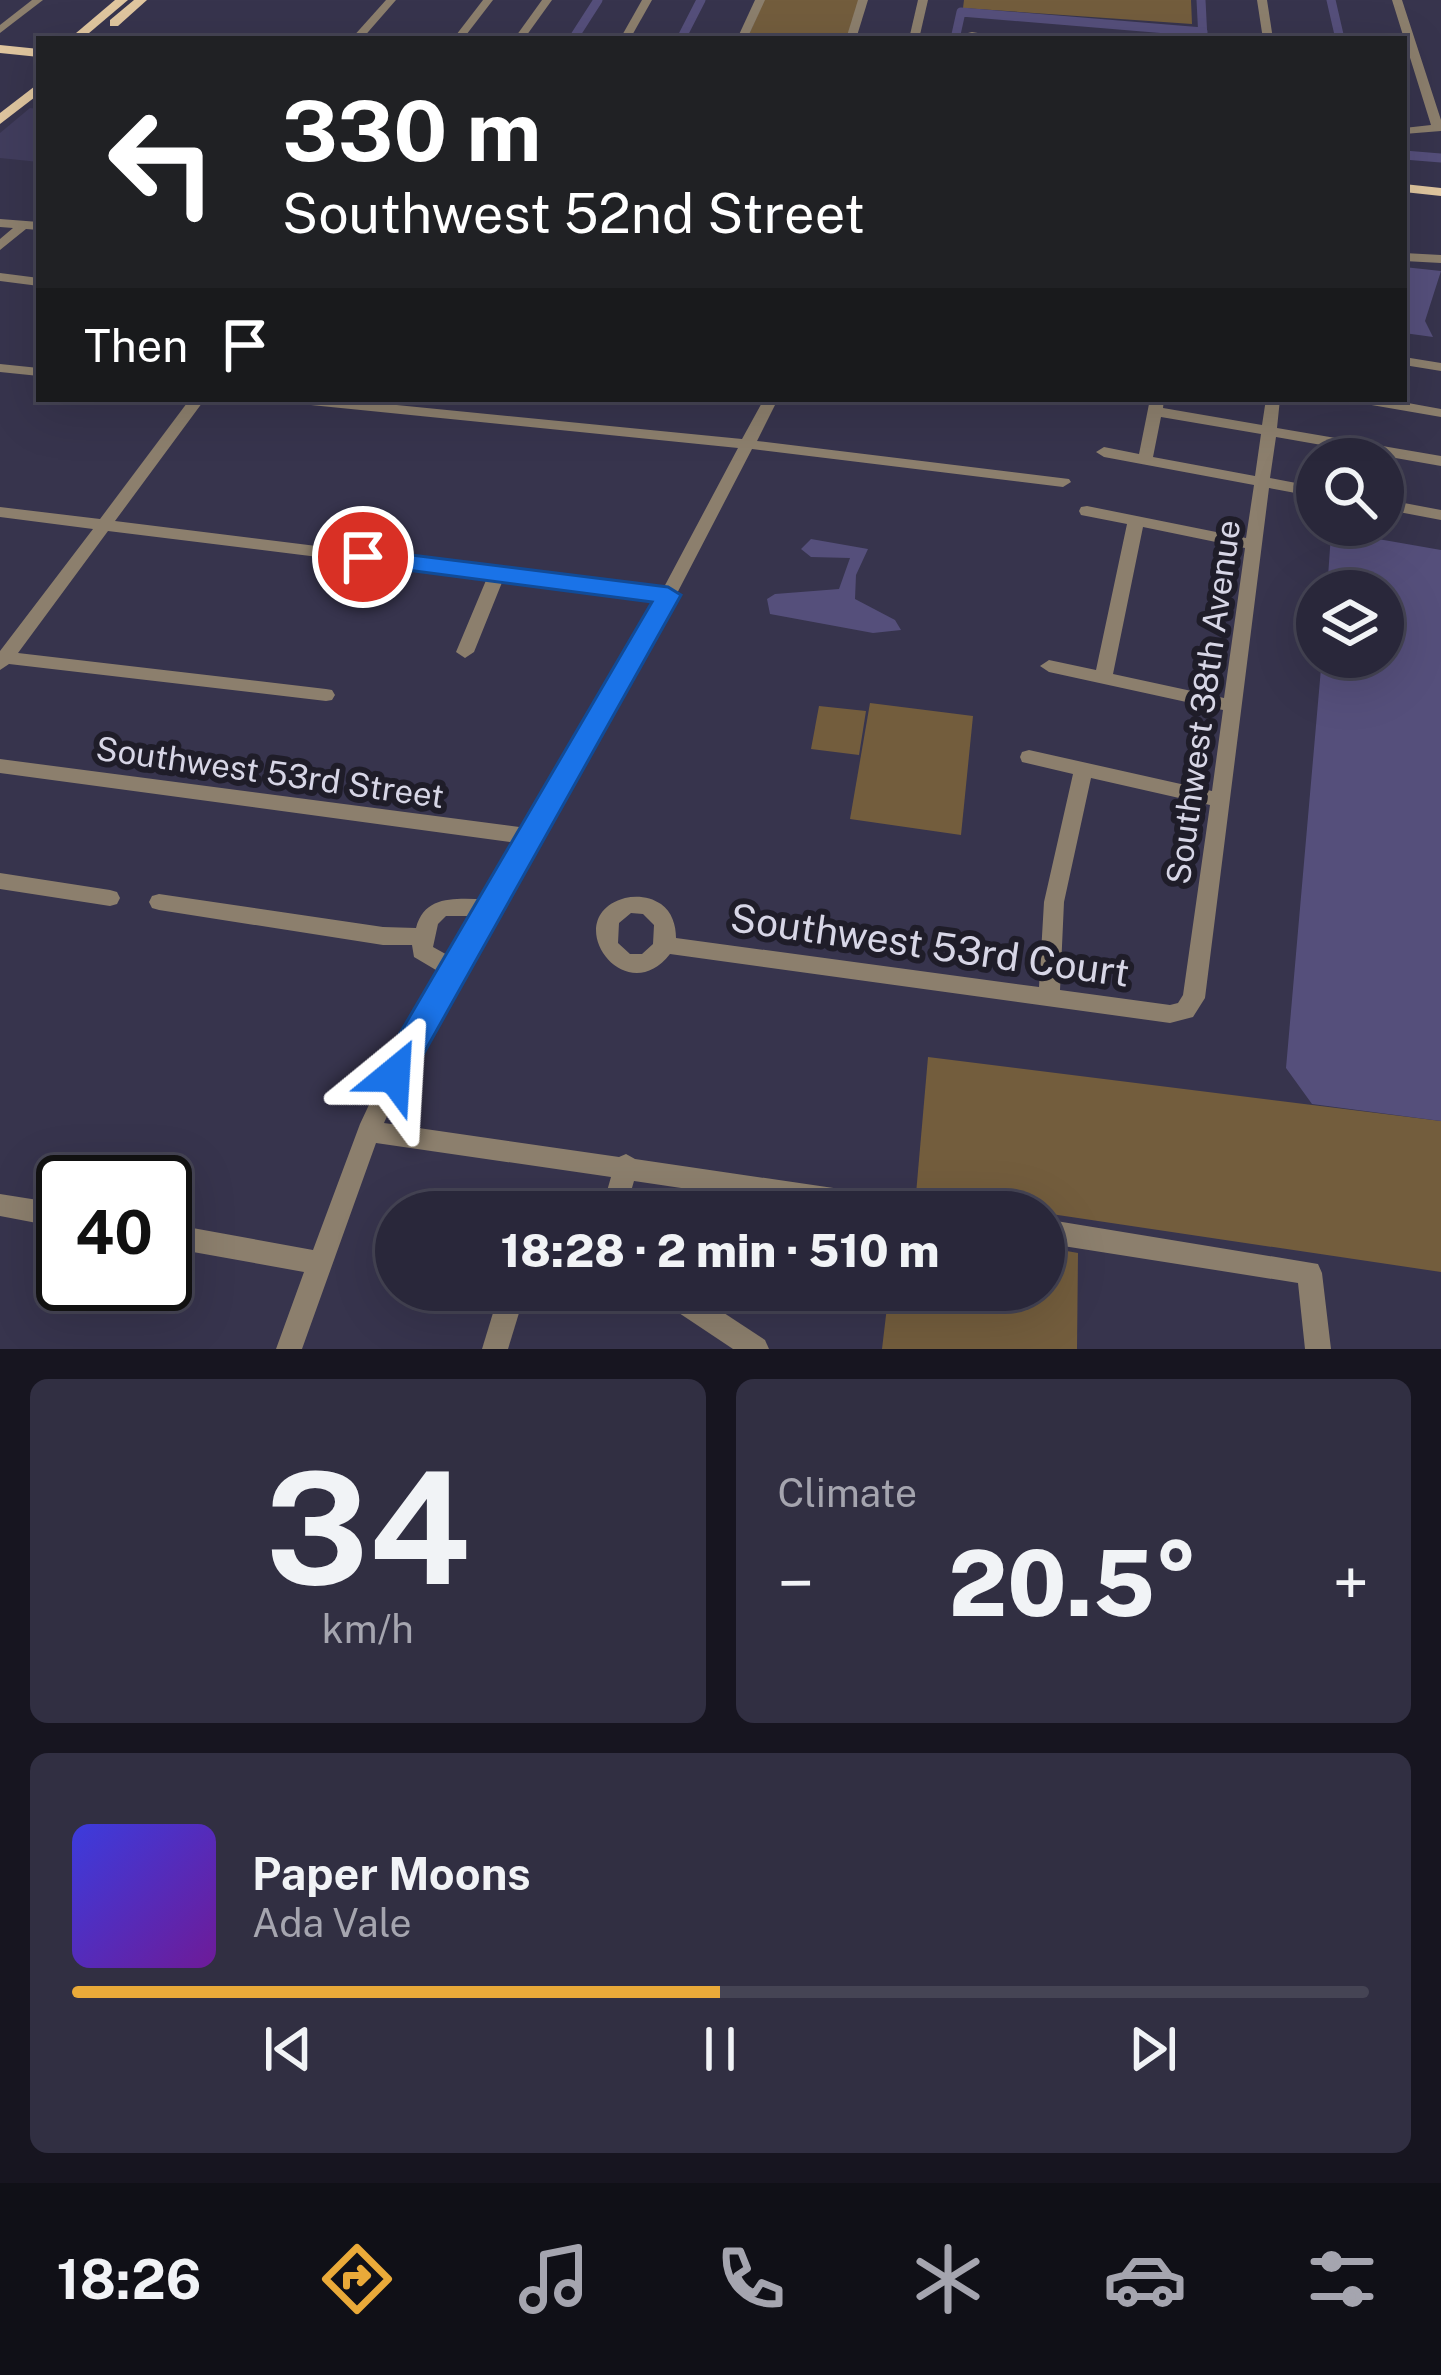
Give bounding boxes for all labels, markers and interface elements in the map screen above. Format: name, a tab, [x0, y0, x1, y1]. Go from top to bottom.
text: 330 m	[282, 81, 542, 180]
icon: left	[84, 84, 240, 240]
text: Southwest 52nd Street	[282, 182, 865, 245]
icon: arrive	[212, 312, 278, 378]
text: Then	[84, 319, 188, 372]
map controls	[1296, 438, 1404, 678]
button: search	[1296, 438, 1404, 546]
pin	[312, 506, 414, 608]
street label: Southwest 38th Avenue	[1159, 517, 1247, 887]
icon: arrive	[330, 524, 396, 590]
button: layers	[1296, 570, 1404, 678]
street label: Southwest 53rd Street	[94, 729, 446, 815]
street label: Southwest 53rd Court	[728, 894, 1132, 996]
position arrow	[331, 1012, 457, 1138]
speed limit sign: 40	[36, 1155, 192, 1311]
text: 18:28 · 2 min · 510 m	[501, 1224, 939, 1277]
text: 34	[265, 1436, 471, 1619]
text: Climate	[778, 1470, 917, 1516]
text: 20.5°	[949, 1530, 1198, 1636]
text: −	[778, 1544, 814, 1622]
text: +	[1332, 1544, 1369, 1622]
text: km/h	[322, 1606, 414, 1652]
text: Paper Moons	[252, 1847, 531, 1900]
text: Ada Vale	[252, 1900, 412, 1946]
icon: previous	[255, 2016, 321, 2082]
icon: pause	[687, 2016, 753, 2082]
icon: next	[1120, 2016, 1186, 2082]
icon: directions	[315, 2237, 399, 2321]
icon: music	[512, 2237, 596, 2321]
icon: phone	[709, 2237, 793, 2321]
icon: climate	[906, 2237, 990, 2321]
icon: car	[1103, 2237, 1187, 2321]
icon: filters	[1300, 2237, 1384, 2321]
text: 18:26	[57, 2248, 202, 2311]

